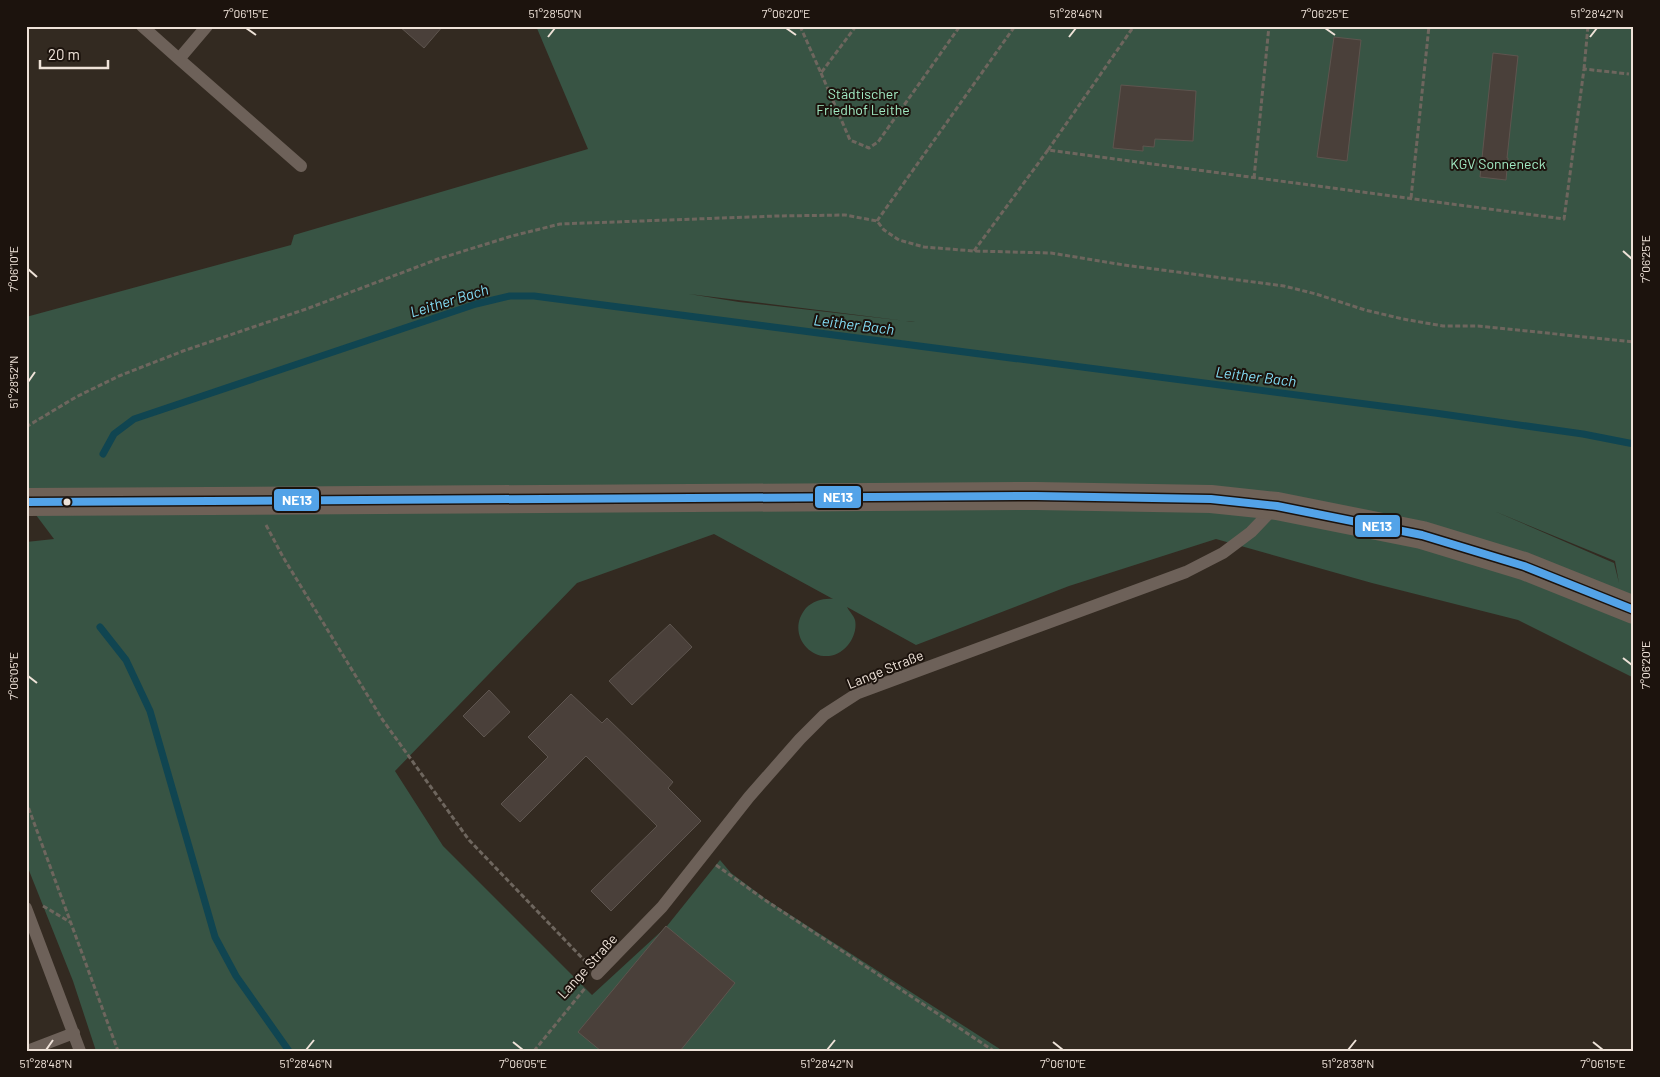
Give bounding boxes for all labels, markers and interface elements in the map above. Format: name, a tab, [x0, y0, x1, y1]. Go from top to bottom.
text: 7°06'15"E	[223, 6, 269, 20]
text: 51°28'50"N	[528, 6, 582, 20]
text: 7°06'20"E	[762, 6, 810, 20]
text: 51°28'46"N	[1050, 6, 1102, 20]
text: 7°06'25"E	[1301, 6, 1349, 20]
text: 51°28'42"N	[1570, 6, 1624, 20]
scale bar	[40, 38, 108, 70]
text: 20 m	[48, 45, 80, 63]
park label: Städtischer Friedhof Leithe	[816, 85, 910, 118]
park label: KGV Sonneneck	[1450, 155, 1546, 172]
text: 7°06'25"E	[1638, 235, 1652, 283]
text: 7°06'10"E	[6, 246, 20, 292]
water label: Leither Bach	[408, 280, 490, 320]
water label: Leither Bach	[813, 310, 895, 338]
text: 51°28'52"N	[6, 356, 20, 408]
water label: Leither Bach	[1215, 362, 1297, 390]
line badge: NE13	[814, 485, 862, 509]
line badge: NE13	[273, 488, 320, 512]
text: NE13	[823, 488, 853, 505]
text: NE13	[282, 491, 312, 508]
unlabelled marker	[62, 497, 72, 507]
line badge: NE13	[1354, 514, 1401, 538]
text: NE13	[1362, 517, 1392, 534]
text: 7°06'20"E	[1638, 641, 1652, 689]
street label: Lange Straße	[844, 646, 926, 692]
text: 7°06'05"E	[6, 652, 20, 700]
street label: Lange Straße	[554, 930, 620, 1002]
text: 51°28'48"N	[20, 1056, 72, 1070]
text: 51°28'46"N	[280, 1056, 332, 1070]
text: 7°06'05"E	[499, 1056, 547, 1070]
text: 51°28'42"N	[800, 1056, 854, 1070]
text: 7°06'10"E	[1040, 1056, 1086, 1070]
text: 51°28'38"N	[1322, 1056, 1374, 1070]
text: 7°06'15"E	[1580, 1056, 1626, 1070]

